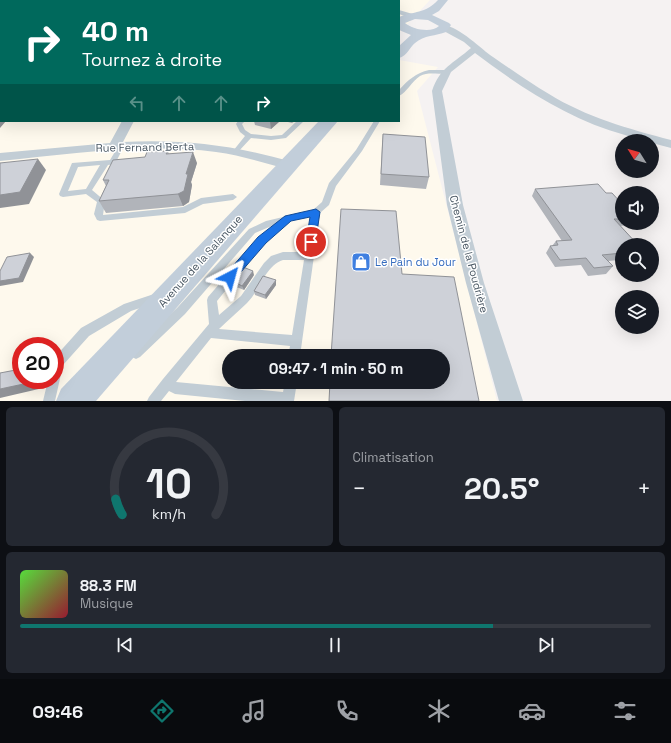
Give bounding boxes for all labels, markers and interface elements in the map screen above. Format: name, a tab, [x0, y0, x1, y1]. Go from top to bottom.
text: 40 m	[82, 13, 149, 49]
icon: right	[16, 16, 68, 68]
text: Tournez à droite	[82, 48, 222, 71]
icon: left	[126, 92, 148, 114]
icon: ahead	[168, 92, 190, 114]
icon: ahead	[210, 92, 232, 114]
icon: right	[252, 92, 274, 114]
north arrow	[615, 134, 659, 178]
map controls	[615, 134, 659, 334]
street label: Rue Fernand Berta	[96, 139, 195, 155]
button: sound	[615, 186, 659, 230]
street label: Chemin de la Poudrière	[447, 194, 491, 314]
street label: Avenue de la Salanque	[155, 212, 245, 310]
pin	[294, 225, 328, 259]
icon: arrive	[300, 231, 322, 253]
button: search	[615, 238, 659, 282]
shop icon: Le Pain du Jour	[350, 251, 372, 273]
place label: Le Pain du Jour	[375, 255, 456, 269]
position arrow	[209, 256, 251, 298]
button: layers	[615, 290, 659, 334]
speed limit sign: 20	[12, 337, 64, 389]
text: 09:47 · 1 min · 50 m	[269, 359, 403, 378]
text: Climatisation	[353, 449, 434, 466]
text: 10	[146, 456, 192, 509]
text: 20.5°	[464, 469, 540, 508]
text: −	[353, 474, 366, 502]
text: +	[637, 474, 651, 502]
text: km/h	[152, 504, 186, 522]
text: 88.3 FM	[80, 576, 137, 595]
text: Musique	[80, 595, 133, 612]
icon: previous	[114, 634, 136, 656]
icon: pause	[324, 634, 346, 656]
icon: next	[535, 634, 557, 656]
icon: directions	[148, 697, 176, 725]
icon: music	[240, 697, 268, 725]
icon: phone	[333, 697, 361, 725]
icon: climate	[425, 697, 453, 725]
icon: car	[518, 697, 546, 725]
icon: filters	[611, 697, 639, 725]
text: 09:46	[32, 700, 83, 723]

